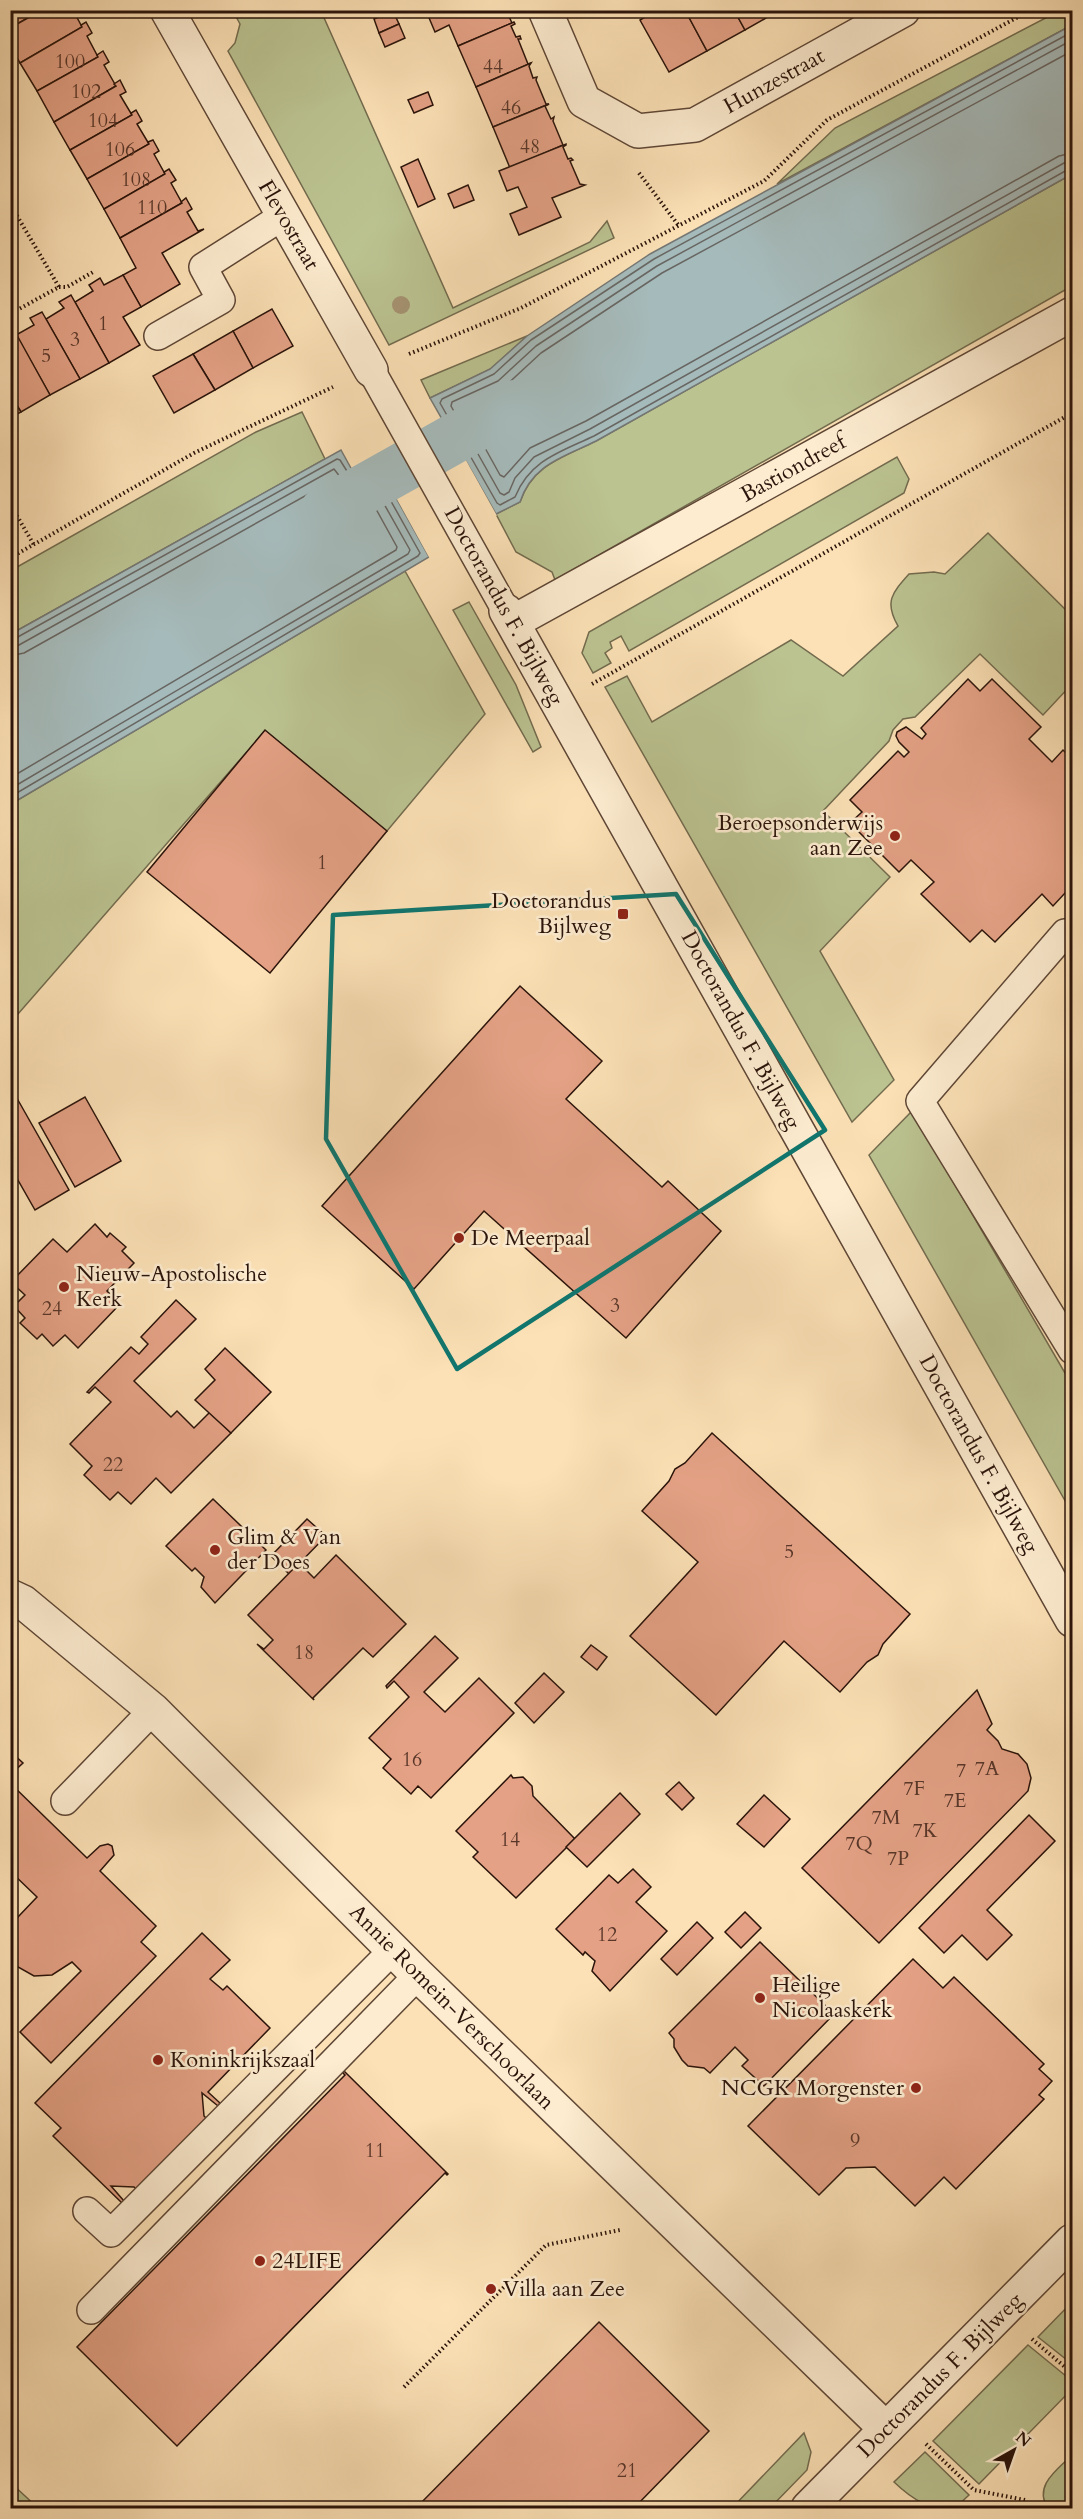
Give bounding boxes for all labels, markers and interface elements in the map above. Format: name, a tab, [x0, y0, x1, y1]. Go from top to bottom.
street label: Hunzestraat	[718, 41, 830, 121]
house number: 100	[55, 48, 85, 75]
house number: 44	[483, 53, 503, 80]
house number: 102	[71, 78, 101, 105]
house number: 46	[501, 94, 521, 121]
house number: 104	[88, 107, 118, 134]
house number: 48	[520, 133, 540, 160]
house number: 106	[105, 136, 135, 163]
house number: 108	[121, 166, 151, 193]
street label: Flevostraat	[251, 174, 327, 276]
house number: 110	[137, 194, 167, 221]
house number: 1	[98, 310, 108, 337]
house number: 3	[70, 326, 80, 353]
house number: 5	[41, 342, 51, 369]
street label: Bastiondreef	[735, 425, 854, 509]
street label: Doctorandus F. Bijlweg	[437, 501, 571, 711]
place label: Beroepsonderwijs aan Zee	[718, 808, 883, 863]
marker: Beroepsonderwijs aan Zee	[888, 829, 902, 843]
house number: 1	[317, 849, 327, 876]
place label: Doctorandus Bijlweg	[491, 886, 612, 941]
marker: Doctorandus Bijlweg	[616, 907, 630, 921]
street label: Doctorandus F. Bijlweg	[674, 925, 808, 1135]
place label: De Meerpaal	[471, 1223, 590, 1253]
marker: De Meerpaal	[452, 1231, 466, 1245]
place label: Nieuw-Apostolische Kerk	[76, 1259, 267, 1314]
marker: Nieuw-Apostolische Kerk	[57, 1280, 71, 1294]
house number: 3	[610, 1292, 620, 1319]
house number: 24	[42, 1295, 62, 1322]
street label: Doctorandus F. Bijlweg	[912, 1349, 1046, 1559]
house number: 22	[103, 1451, 123, 1478]
place label: Glim & Van der Does	[227, 1522, 342, 1577]
house number: 5	[784, 1538, 794, 1565]
marker: Glim & Van der Does	[208, 1543, 222, 1557]
house number: 18	[294, 1639, 314, 1666]
house number: 16	[402, 1746, 422, 1773]
house number: 7A	[975, 1755, 1000, 1782]
house number: 7	[956, 1757, 966, 1784]
house number: 7F	[903, 1775, 925, 1802]
house number: 7E	[944, 1787, 966, 1814]
house number: 7M	[871, 1804, 901, 1831]
house number: 7K	[912, 1817, 938, 1844]
house number: 14	[500, 1826, 520, 1853]
house number: 7Q	[845, 1830, 873, 1857]
house number: 7P	[887, 1845, 909, 1872]
street label: Annie Romein-Verschoorlaan	[343, 1898, 562, 2117]
house number: 12	[597, 1921, 617, 1948]
place label: Heilige Nicolaaskerk	[772, 1970, 893, 2025]
marker: Heilige Nicolaaskerk	[753, 1991, 767, 2005]
place label: Koninkrijkszaal	[170, 2045, 316, 2075]
marker: Koninkrijkszaal	[151, 2053, 165, 2067]
place label: NCGK Morgenster	[721, 2073, 905, 2103]
marker: NCGK Morgenster	[909, 2081, 923, 2095]
house number: 9	[850, 2127, 860, 2154]
house number: 11	[365, 2137, 385, 2164]
place label: 24LIFE	[272, 2246, 341, 2276]
marker: 24LIFE	[253, 2254, 267, 2268]
place label: Villa aan Zee	[503, 2274, 625, 2304]
marker: Villa aan Zee	[484, 2282, 498, 2296]
street label: Doctorandus F. Bijlweg	[851, 2285, 1030, 2464]
north arrow	[984, 2420, 1044, 2480]
text: N	[1011, 2426, 1035, 2452]
house number: 21	[617, 2457, 637, 2484]

